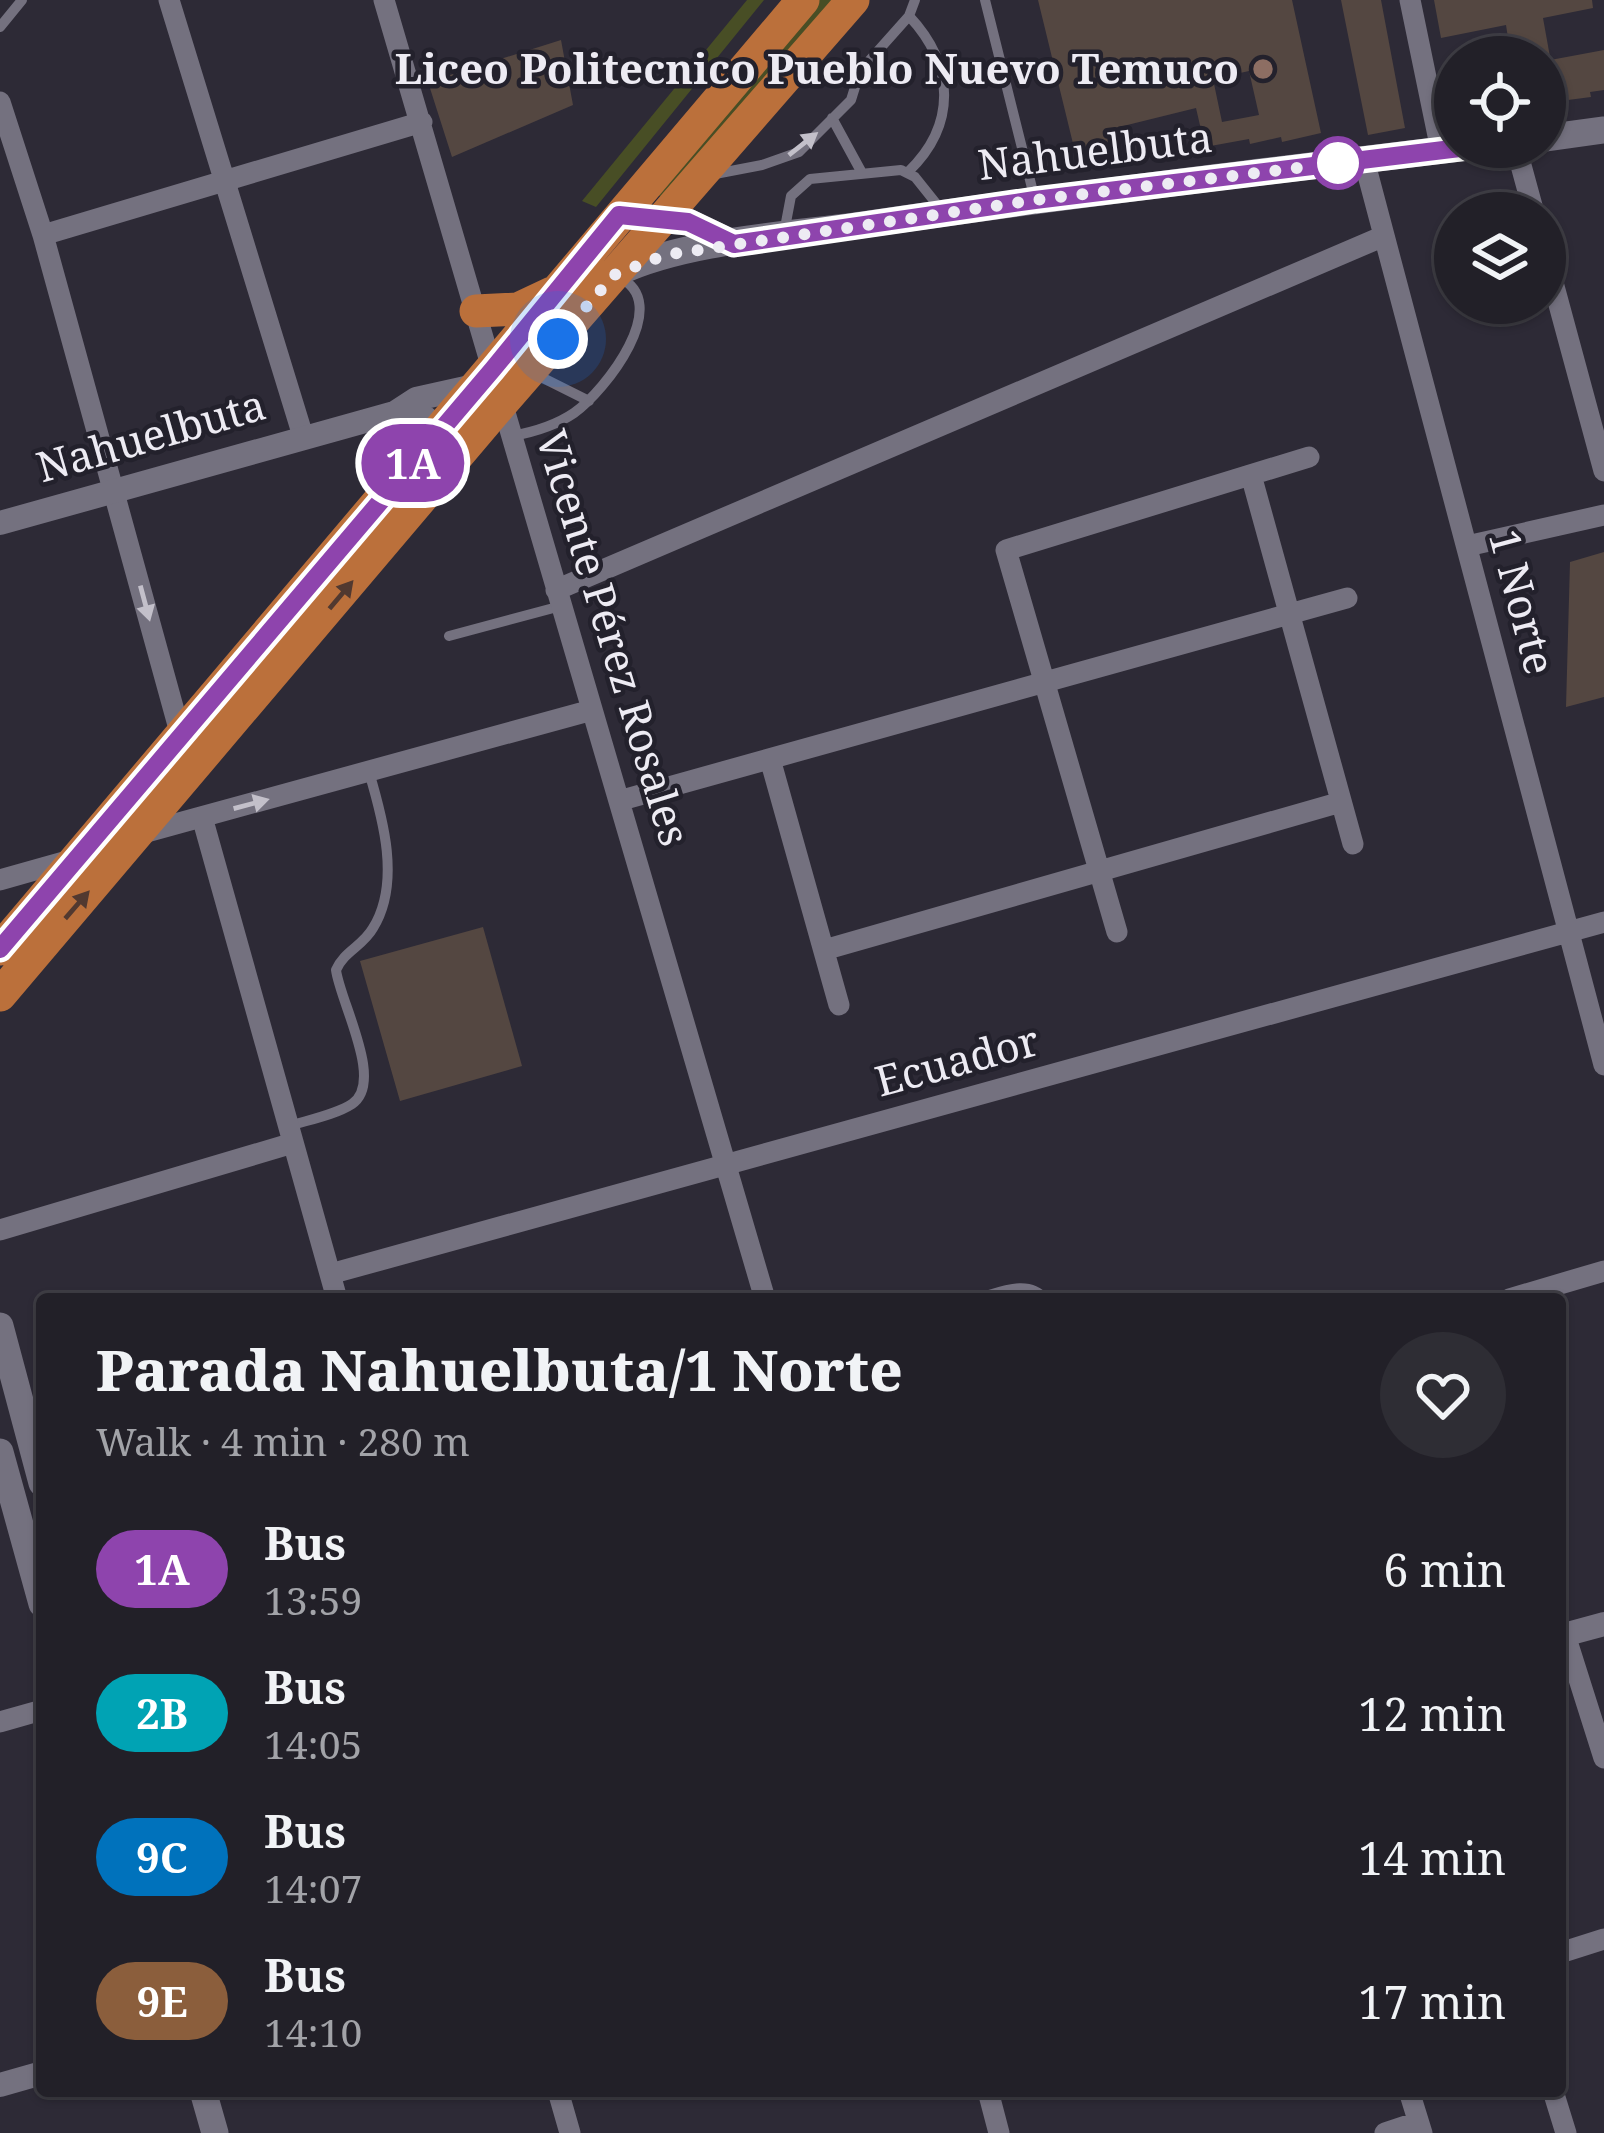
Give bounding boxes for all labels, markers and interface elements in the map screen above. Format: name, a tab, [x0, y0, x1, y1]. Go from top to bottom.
map controls	[1434, 36, 1566, 324]
button: locate	[1434, 36, 1566, 168]
place label: Liceo Politecnico Pueblo Nuevo Temuco	[395, 39, 1239, 96]
marker: Liceo Politecnico Pueblo Nuevo Temuco	[1250, 56, 1276, 82]
street label: Nahuelbuta	[975, 107, 1215, 192]
one-way arrow	[787, 132, 818, 157]
unlabelled marker	[1313, 138, 1363, 188]
button: layers	[1434, 192, 1566, 324]
your location	[528, 309, 588, 369]
street label: Nahuelbuta	[30, 375, 272, 494]
street label: Vicente Pérez Rosales	[524, 423, 705, 852]
line badge: 1A	[359, 424, 467, 502]
text: 1A	[385, 434, 441, 491]
street label: 1 Norte	[1477, 523, 1570, 680]
one-way arrow	[327, 580, 353, 610]
one-way arrow	[136, 585, 155, 622]
one-way arrow	[233, 793, 270, 812]
one-way arrow	[63, 890, 90, 920]
street label: Ecuador	[869, 1010, 1045, 1109]
text: Parada Nahuelbuta/1 Norte	[96, 1330, 903, 1408]
button: heart	[1380, 1332, 1506, 1458]
text: Walk · 4 min · 280 m	[96, 1414, 470, 1467]
text: Bus	[264, 1512, 346, 1573]
text: 6 min	[1383, 1539, 1506, 1600]
text: 1A	[134, 1540, 190, 1597]
text: 13:59	[264, 1573, 362, 1626]
text: Bus	[264, 1656, 346, 1717]
text: 12 min	[1358, 1683, 1506, 1744]
text: 2B	[136, 1684, 188, 1741]
text: 14:05	[264, 1717, 362, 1770]
text: Bus	[264, 1800, 346, 1861]
text: 14 min	[1358, 1827, 1506, 1888]
text: 9C	[136, 1828, 188, 1885]
text: 14:07	[264, 1861, 362, 1914]
text: Bus	[264, 1944, 346, 2005]
text: 17 min	[1358, 1971, 1506, 2032]
text: 9E	[136, 1972, 188, 2029]
text: 14:10	[264, 2005, 362, 2058]

